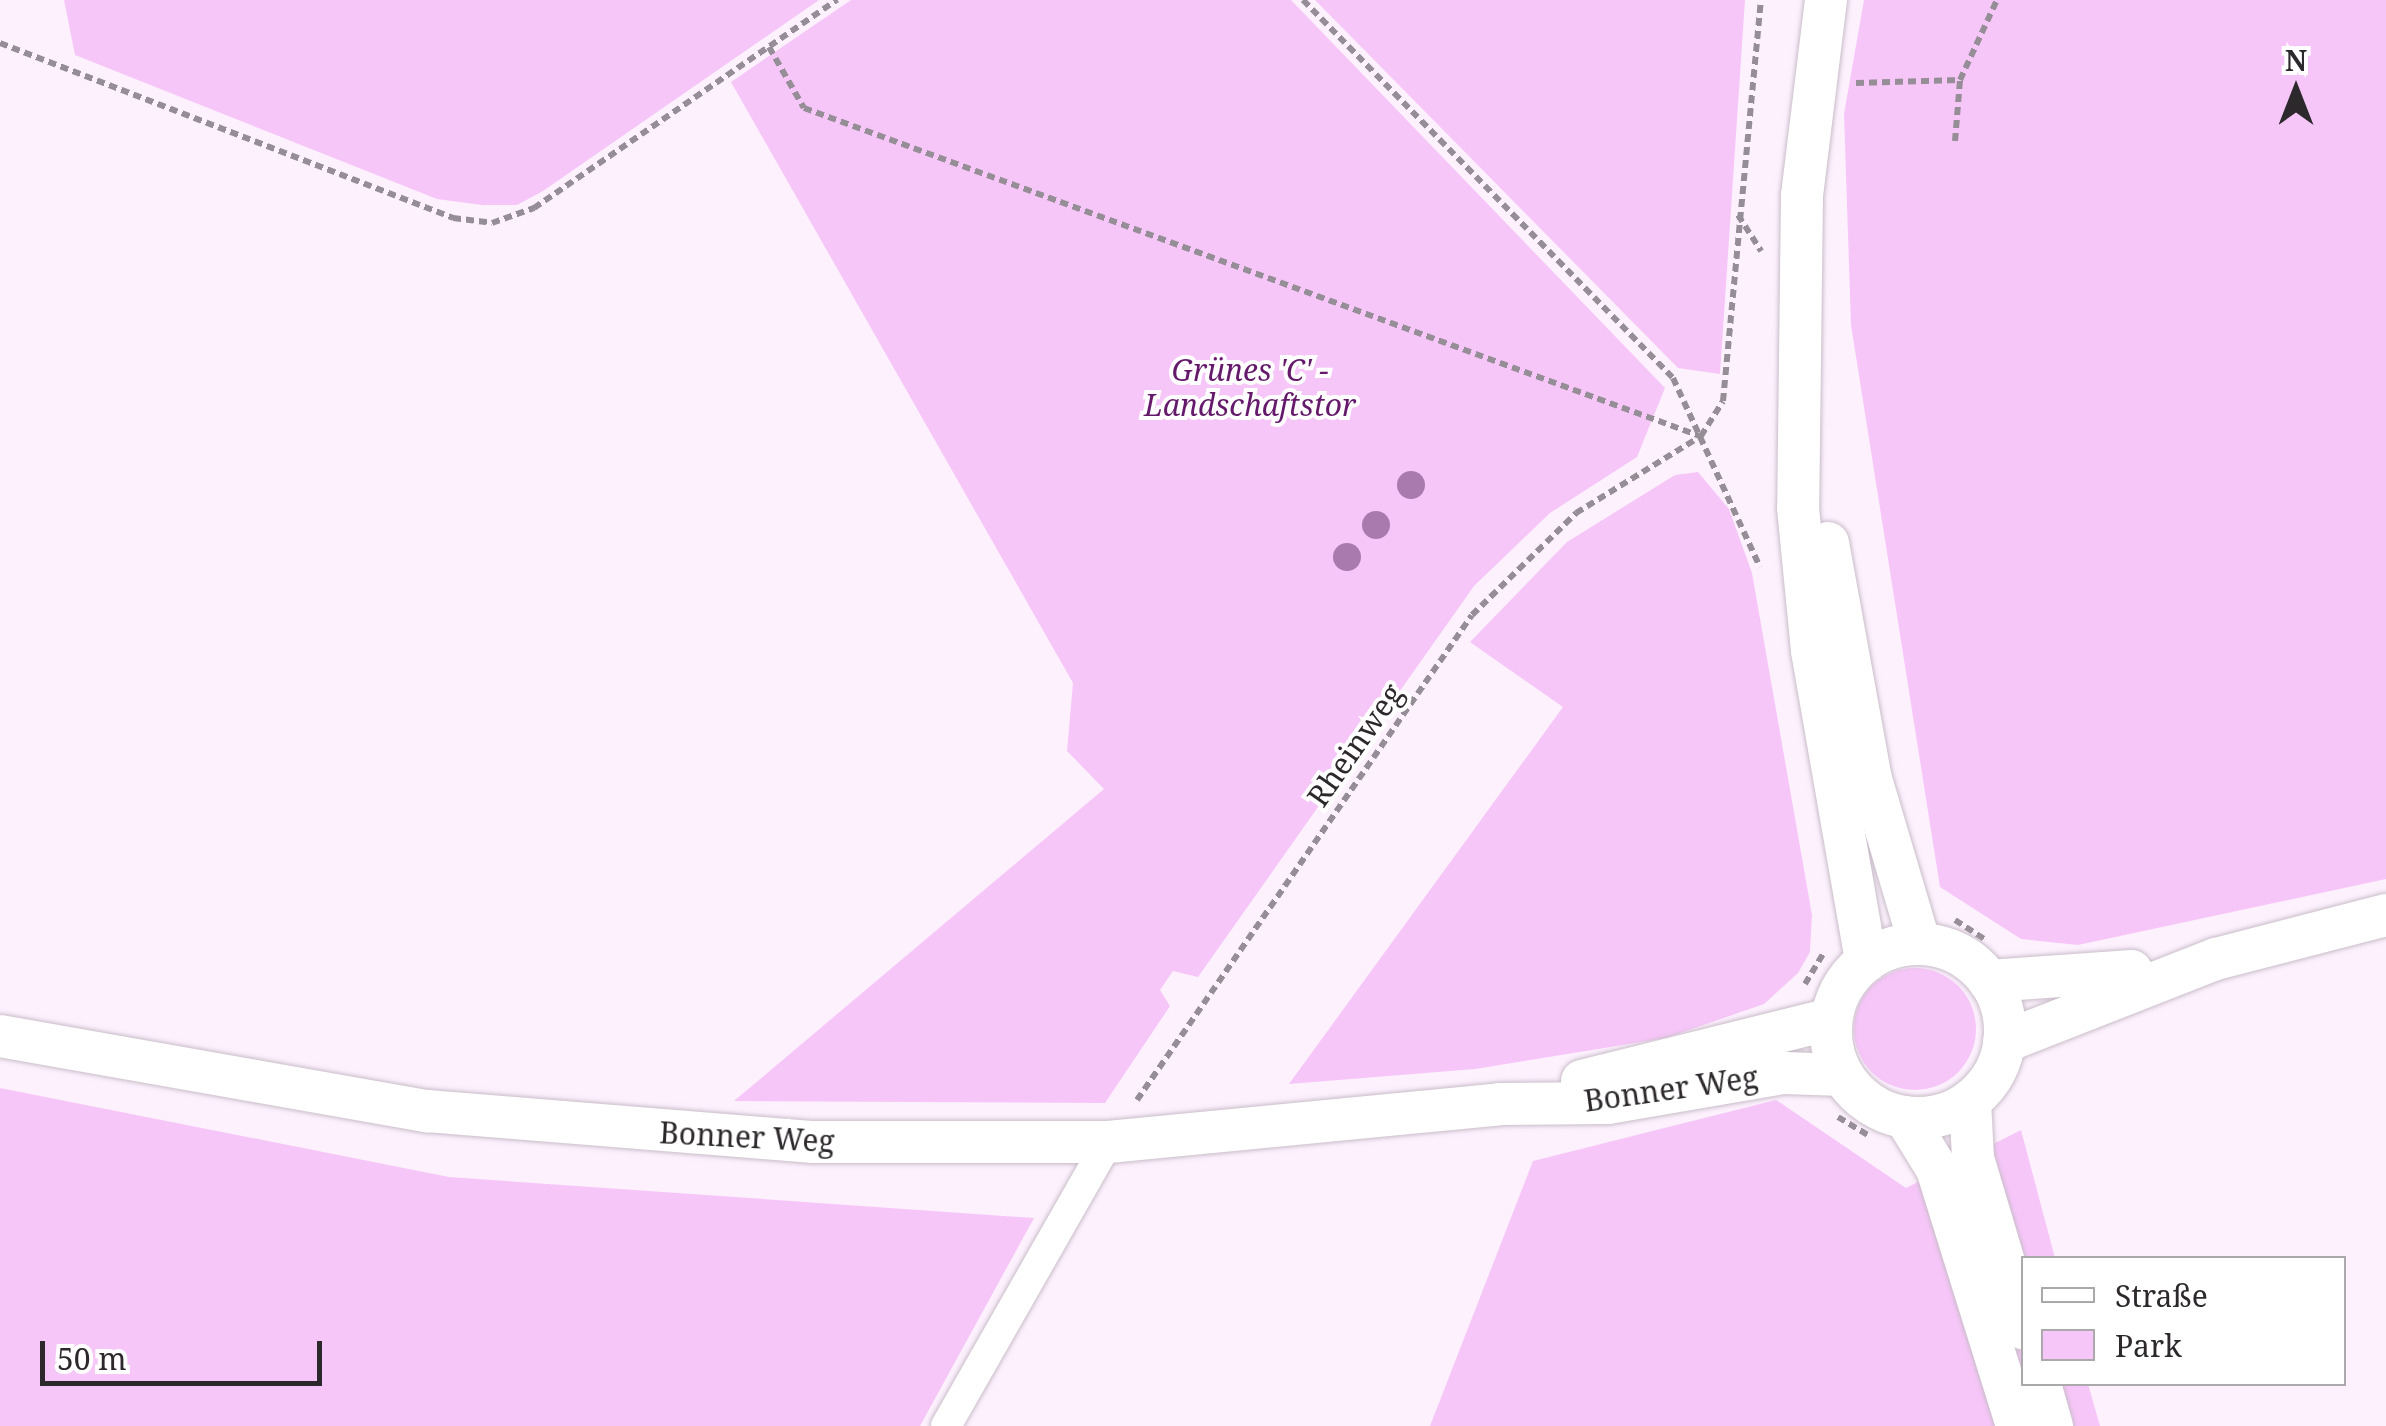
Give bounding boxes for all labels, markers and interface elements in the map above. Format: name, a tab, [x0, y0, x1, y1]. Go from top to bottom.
north arrow	[2246, 40, 2346, 140]
text: N	[2285, 41, 2307, 79]
park label: Grünes 'C' - Landschaftstor	[1144, 352, 1356, 422]
street label: Rheinweg	[1300, 677, 1410, 813]
street label: Bonner Weg	[1582, 1059, 1760, 1119]
street label: Bonner Weg	[658, 1114, 836, 1160]
legend	[2021, 1256, 2346, 1386]
text: Straße	[2115, 1275, 2208, 1316]
scale bar	[45, 1321, 328, 1383]
text: Park	[2115, 1325, 2182, 1366]
text: 50 m	[57, 1338, 127, 1379]

